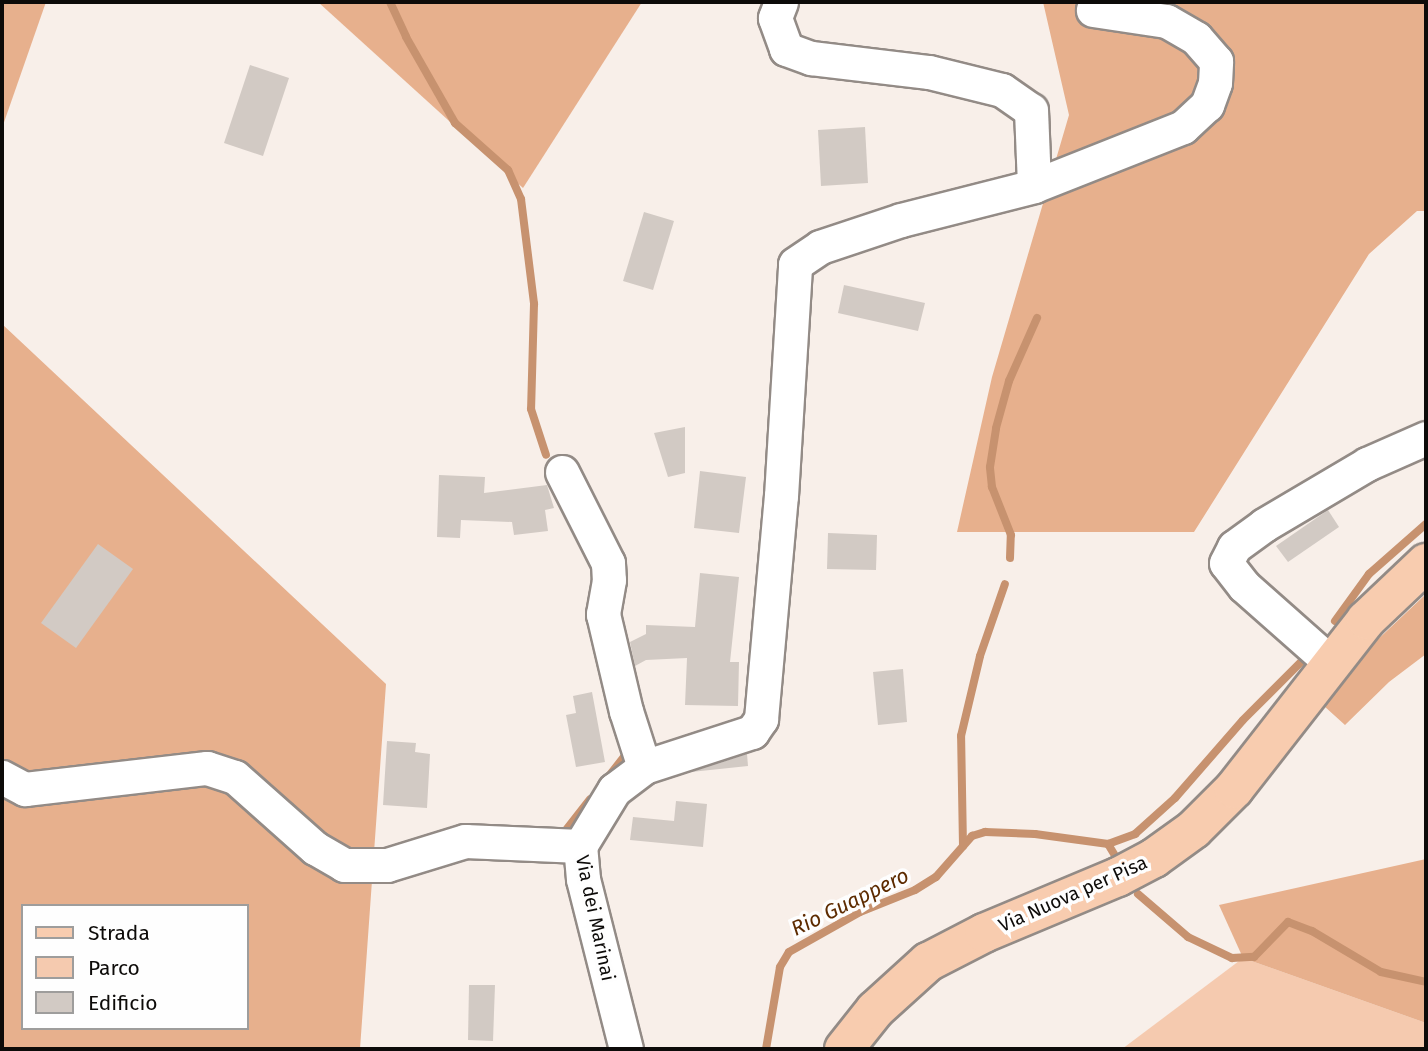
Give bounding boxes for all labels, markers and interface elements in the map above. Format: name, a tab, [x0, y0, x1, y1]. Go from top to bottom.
street label: Via Nuova per Pisa	[995, 851, 1151, 937]
street label: Via dei Marinai	[571, 853, 619, 983]
water label: Rio Guappero	[787, 863, 913, 941]
legend	[21, 904, 248, 1030]
text: Strada	[88, 920, 150, 946]
text: Parco	[88, 955, 140, 981]
text: Edificio	[88, 990, 158, 1016]

